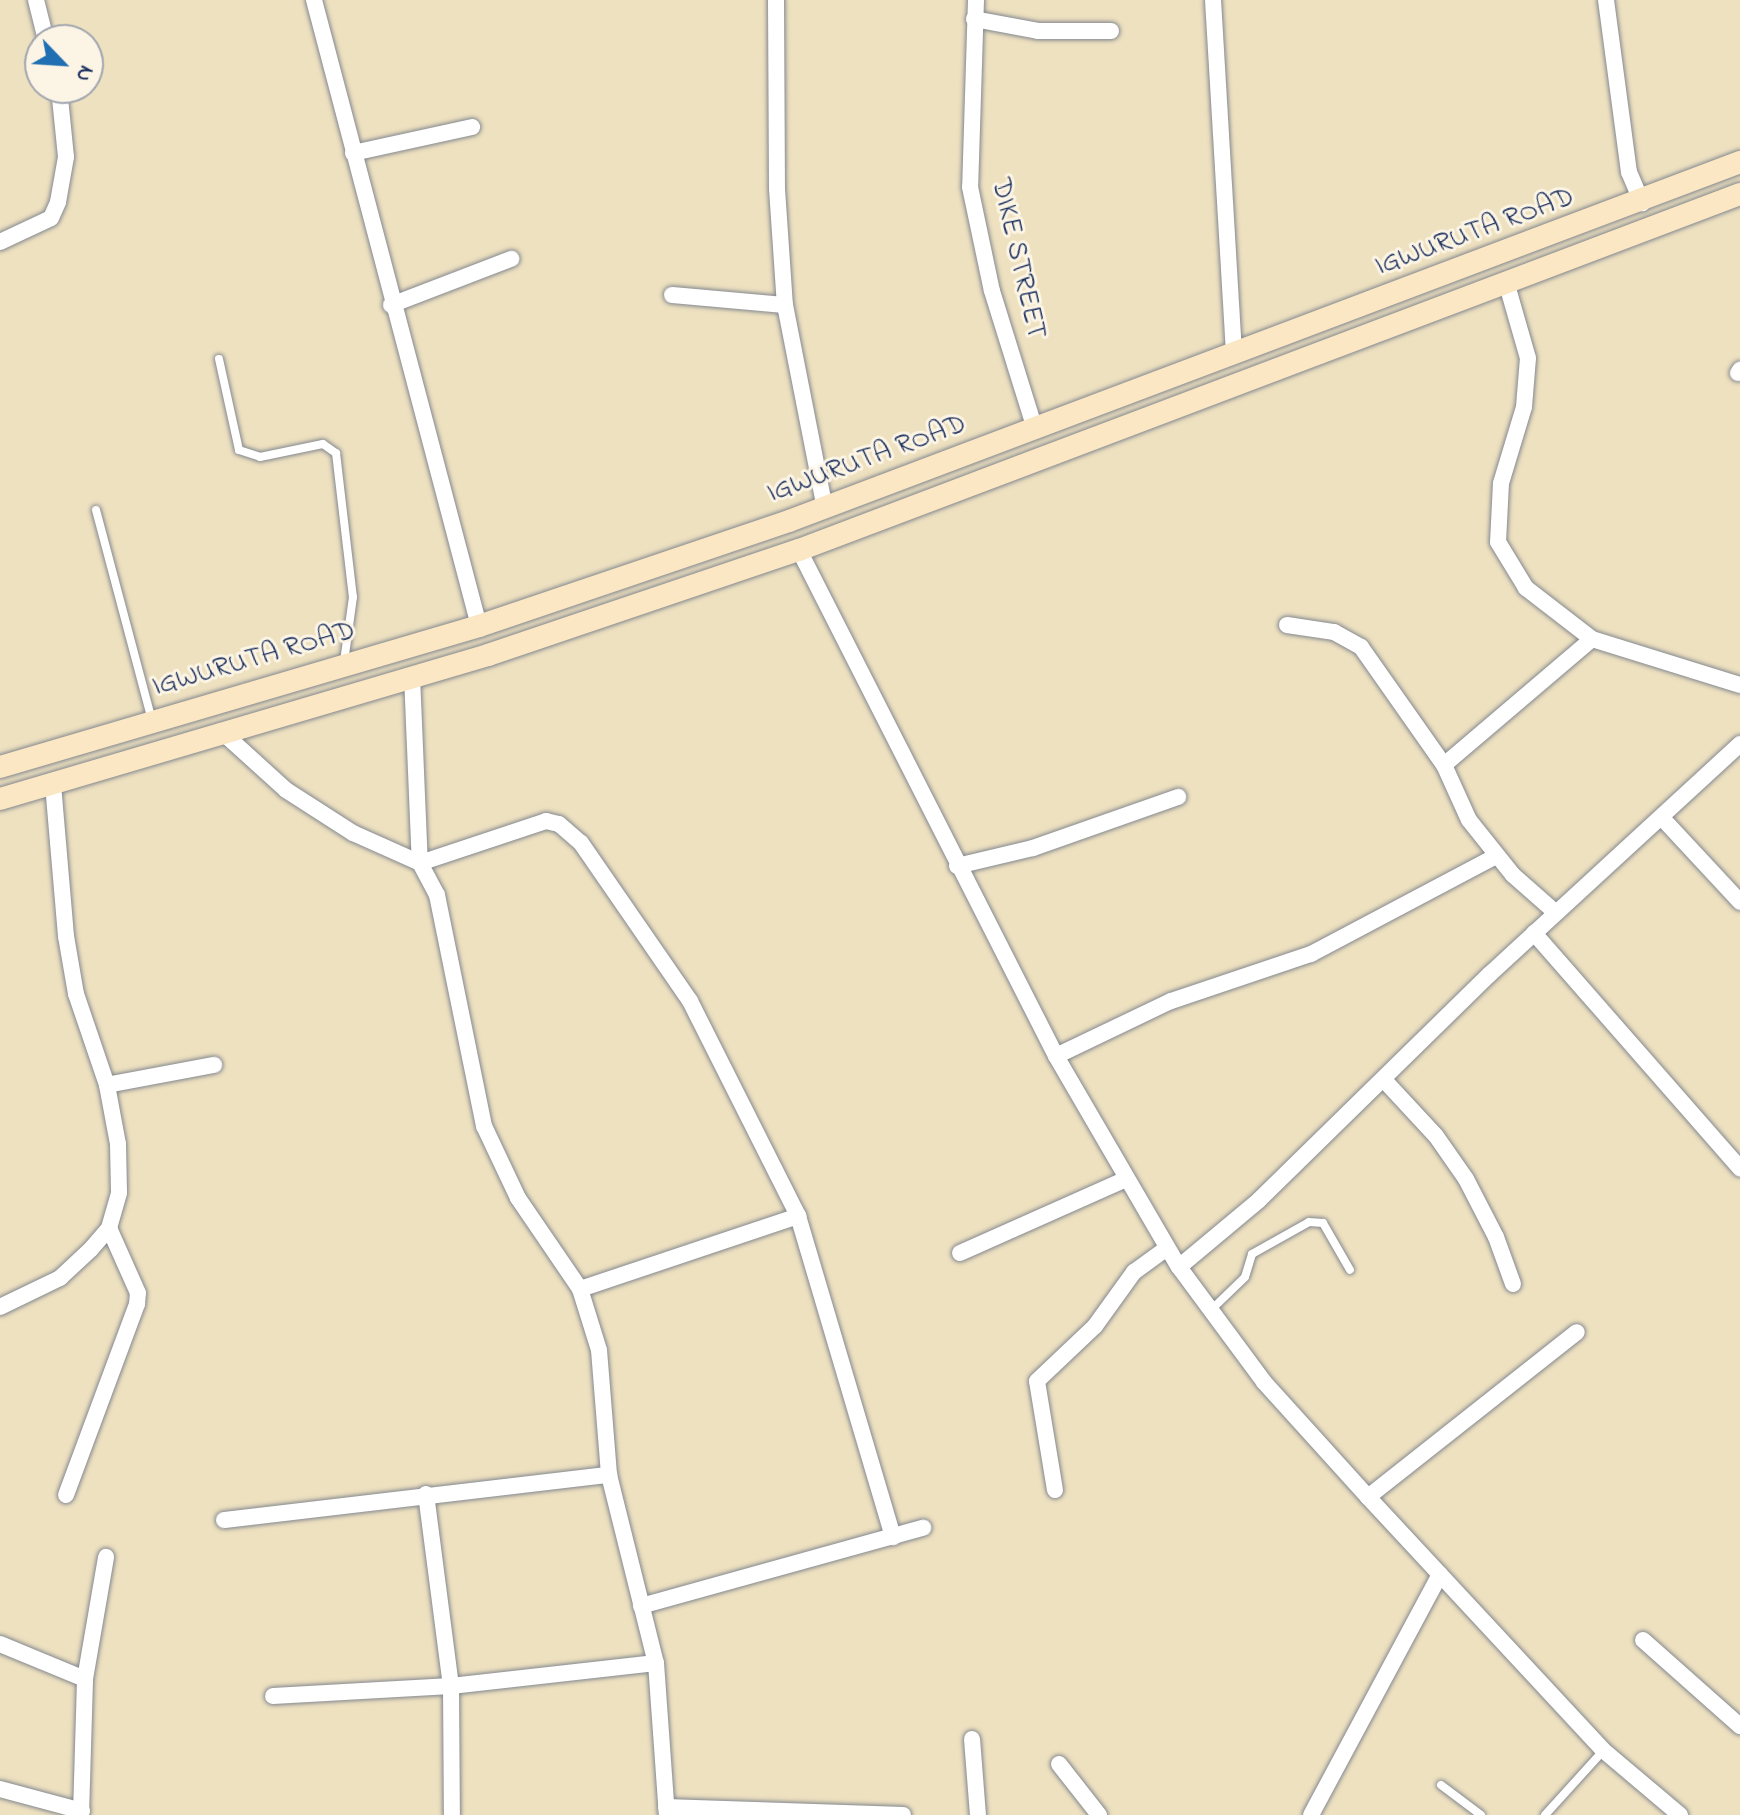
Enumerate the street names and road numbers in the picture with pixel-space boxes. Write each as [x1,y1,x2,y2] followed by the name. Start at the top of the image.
[982,175,1052,343] street label: DIKE STREET
[1371,181,1579,285] street label: IGWURUTA ROAD
[763,408,971,512] street label: IGWURUTA ROAD
[149,615,359,705] street label: IGWURUTA ROAD

